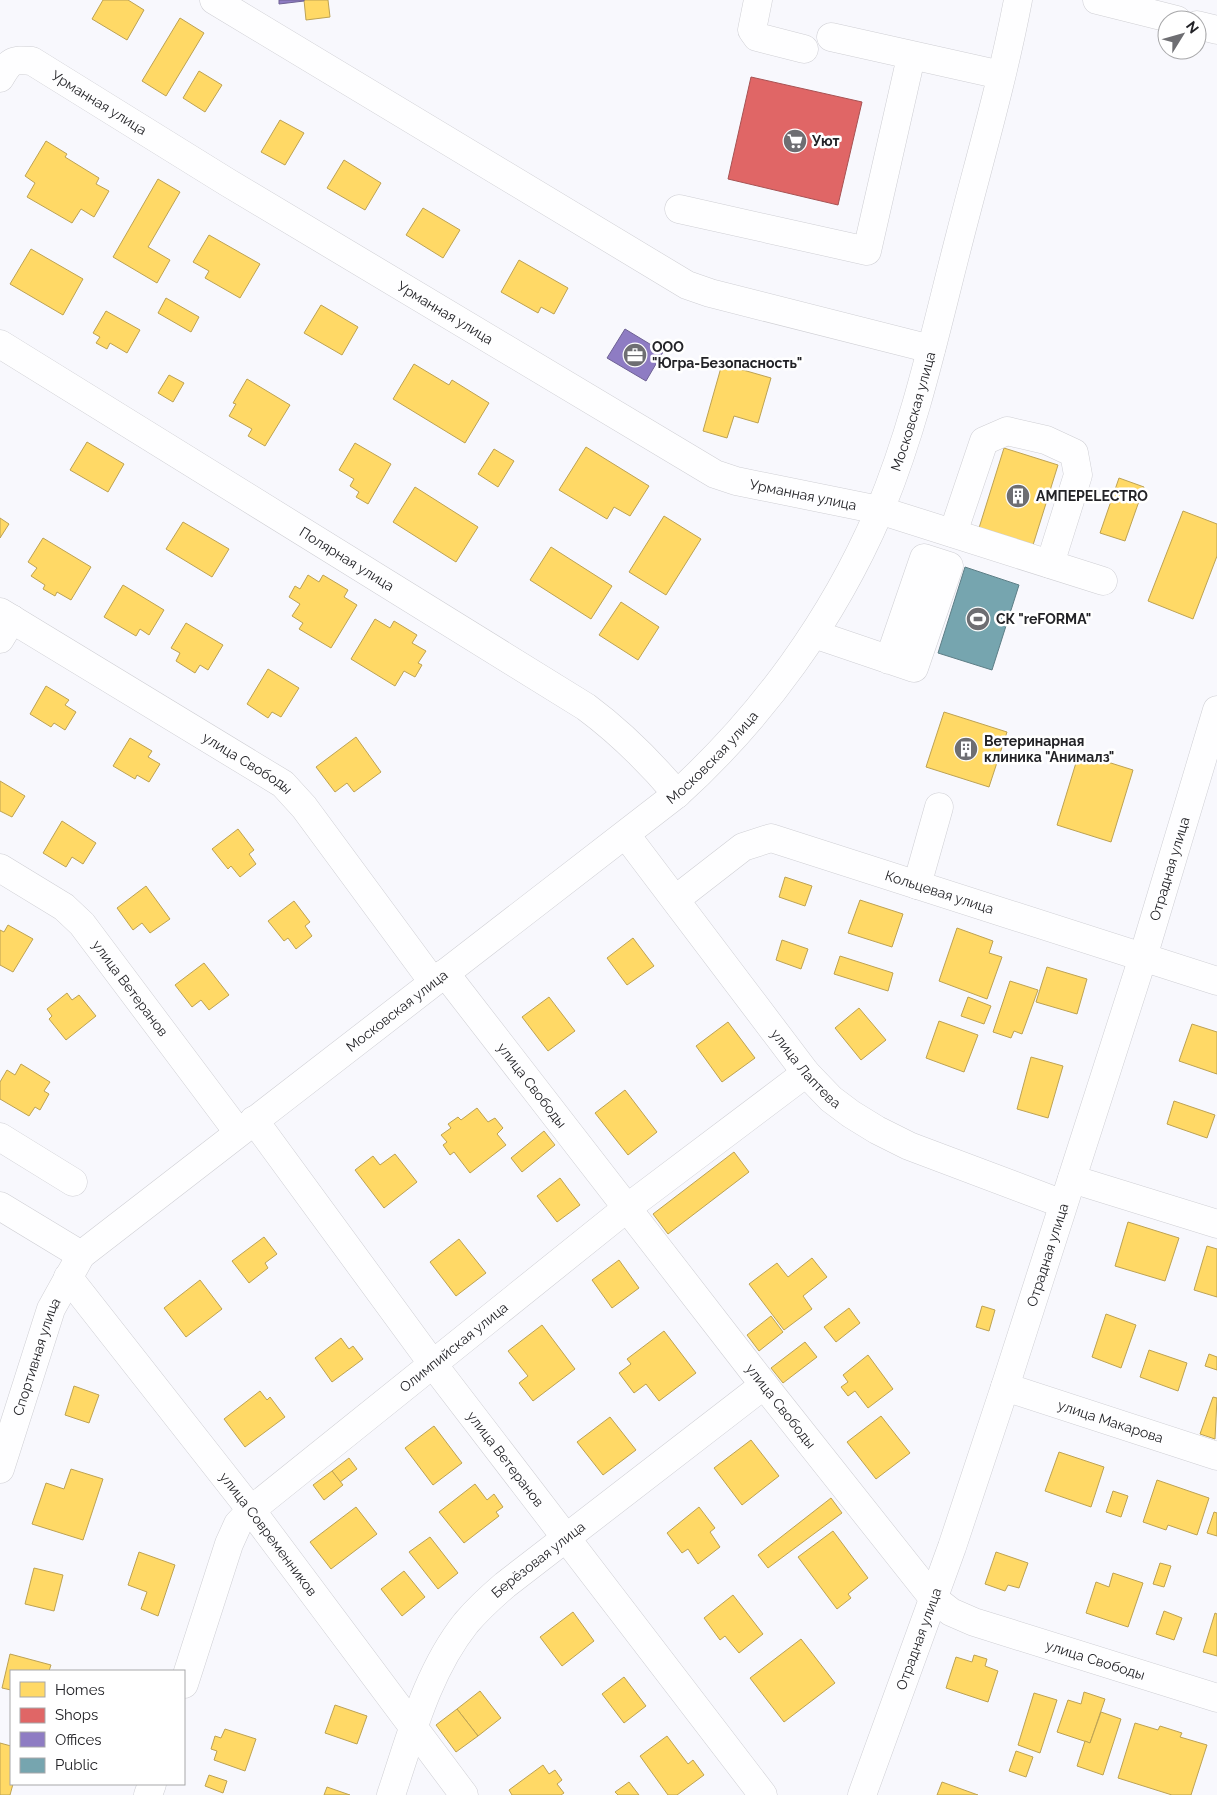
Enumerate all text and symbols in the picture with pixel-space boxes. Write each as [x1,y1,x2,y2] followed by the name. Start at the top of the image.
[1157,10,1207,60] north arrow
[1183,18,1202,36] text: N
[49,67,149,138] street label: Урманная улица
[782,128,808,154] supermarket icon: Уют
[811,133,840,149] place label: Уют
[394,278,496,347] street label: Урманная улица
[652,339,802,371] place label: ООО "Югра-Безопасность"
[622,342,648,368] office icon: ООО "Югра-Безопасность"
[888,350,938,473] street label: Московская улица
[748,476,858,513] street label: Урманная улица
[1005,483,1031,509] building icon: АМПЕРELECTRO
[1036,488,1148,504] place label: АМПЕРELECTRO
[297,524,397,594] street label: Полярная улица
[965,606,991,632] sports icon: СК "reFORMA"
[996,611,1091,627] place label: СК "reFORMA"
[663,708,761,807] street label: Московская улица
[200,729,296,797] street label: улица Свободы
[984,733,1114,765] place label: Ветеринарная клиника "Анималз"
[953,736,979,762] building icon: Ветеринарная клиника "Анималз"
[1146,815,1193,923] street label: Отрадная улица
[883,867,996,917] street label: Кольцевая улица
[89,937,171,1039] street label: улица Ветеранов
[343,967,451,1055] street label: Московская улица
[768,1026,844,1111] street label: улица Лаптева
[494,1040,570,1131] street label: улица Свободы
[1023,1201,1071,1309] street label: Отрадная улица
[10,1295,64,1418] street label: Спортивная улица
[396,1299,511,1395] street label: Олимпийская улица
[743,1361,819,1451] street label: улица Свободы
[1056,1397,1165,1446] street label: улица Макарова
[464,1408,547,1510] street label: улица Ветеранов
[216,1469,320,1599] street label: улица Современников
[488,1518,588,1601] street label: Берёзовая улица
[893,1586,944,1692] street label: Отрадная улица
[1044,1637,1147,1683] street label: улица Свободы
[10,1670,185,1785] legend
[55,1681,105,1699] text: Homes
[55,1706,98,1724] text: Shops
[55,1731,102,1749] text: Offices
[55,1756,98,1774] text: Public

